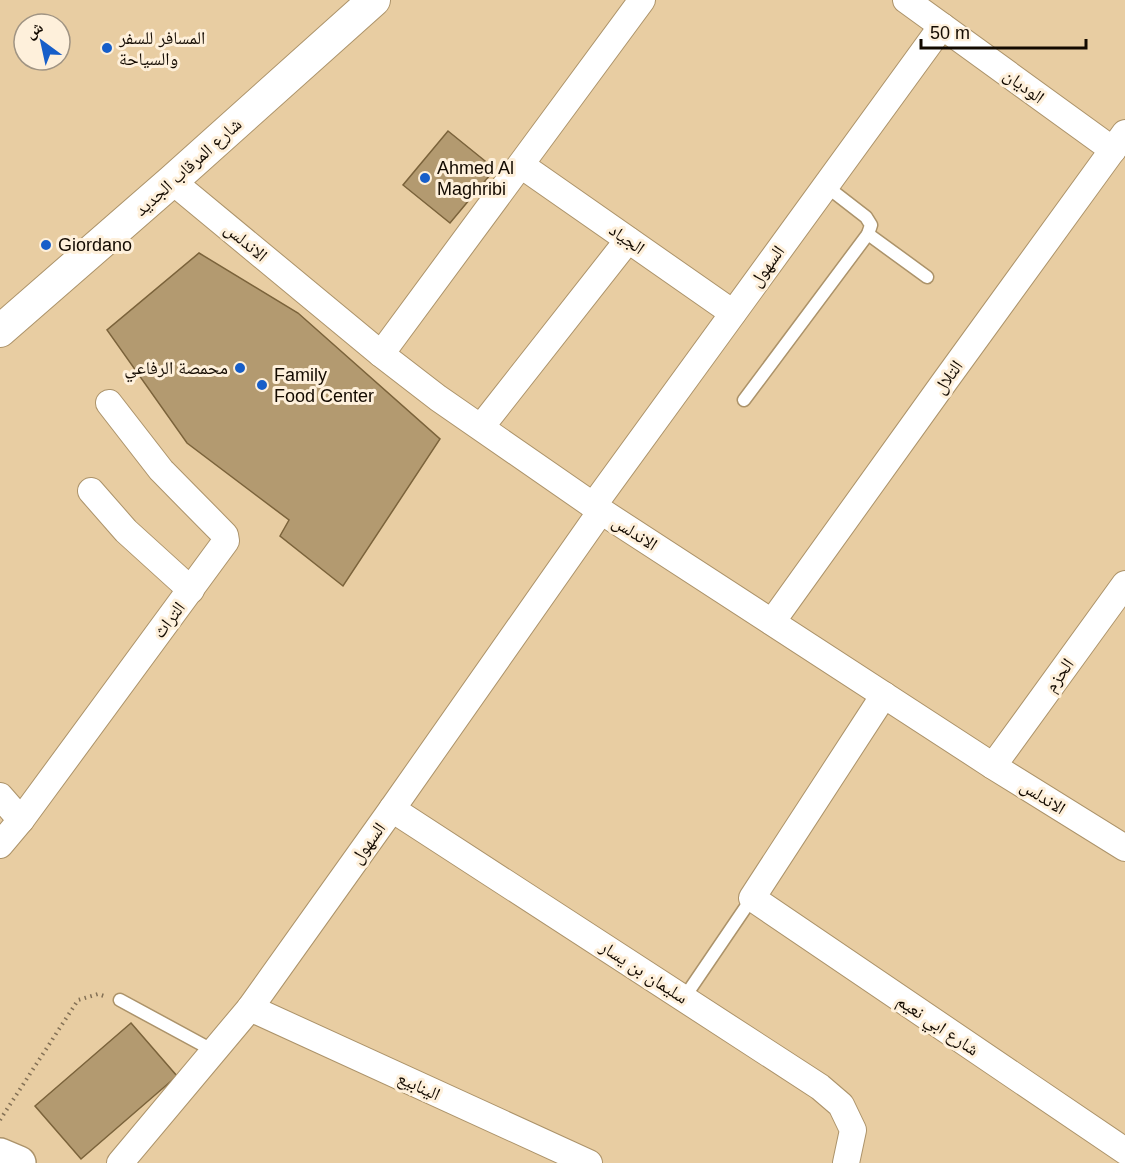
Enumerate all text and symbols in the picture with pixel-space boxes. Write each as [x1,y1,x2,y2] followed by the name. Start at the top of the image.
[12,12,72,72] north arrow
[921,12,1086,50] scale bar
[22,18,46,42] text: ش
[930,23,970,43] text: 50 m
[118,28,205,69] place label: المسافر للسفر والسياحة
[100,41,114,55] marker: المسافر للسفر والسياحة
[999,65,1048,108] street label: الوديان
[131,114,246,221] street label: شارع المرقاب الجديد
[437,158,514,199] place label: Ahmed Al Maghribi
[418,171,432,185] marker: Ahmed Al Maghribi
[220,219,271,266] street label: الاندلس
[605,220,649,259] street label: الجياد
[58,235,132,255] place label: Giordano
[39,238,53,252] marker: Giordano
[745,242,789,291] street label: السهول
[929,356,968,398] street label: التلال
[124,358,228,383] place label: محمصة الرفاعي
[233,361,247,375] marker: محمصة الرفاعي
[274,365,374,406] place label: Family Food Center
[255,378,269,392] marker: Family Food Center
[608,511,661,556] street label: الاندلس
[149,598,189,642] street label: التراث
[1040,654,1079,697] street label: الحزم
[1016,775,1069,819] street label: الاندلس
[346,819,390,868] street label: السهول
[595,936,692,1009] street label: سليمان بن يسار
[891,990,983,1063] street label: شارع ابي نعيم
[394,1068,443,1106] street label: الينابيع

